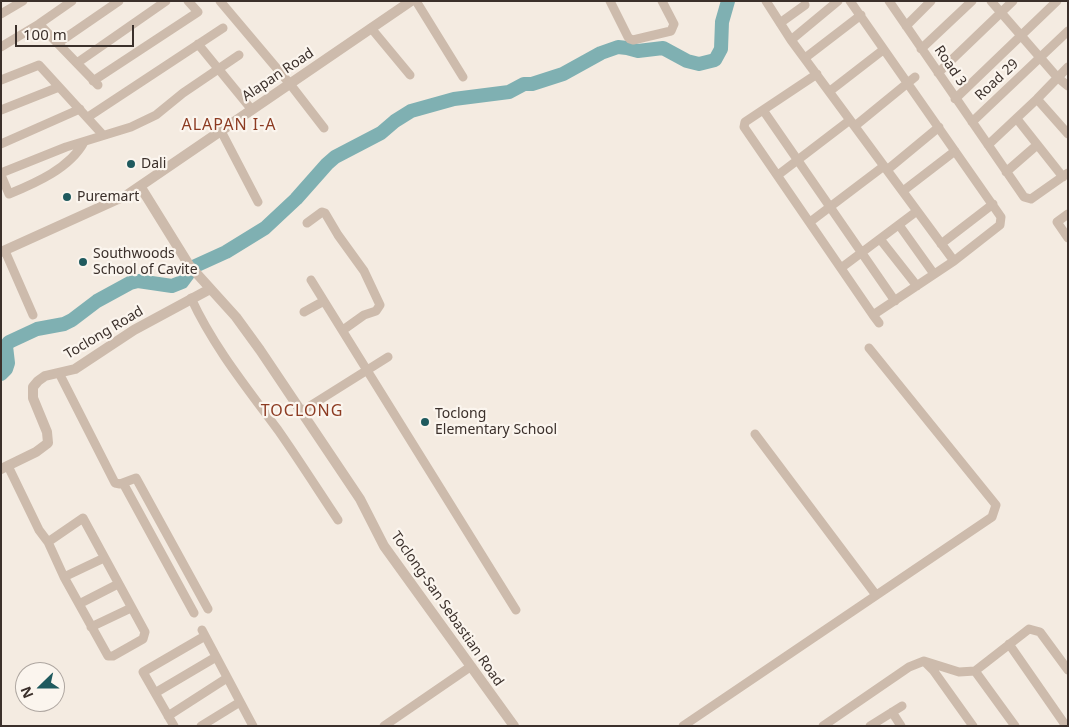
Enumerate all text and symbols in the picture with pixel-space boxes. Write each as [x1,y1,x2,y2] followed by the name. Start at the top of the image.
[18,15,136,47] scale bar
[23,24,67,44] text: 100 m
[930,43,970,89] street label: Road 3
[239,45,317,105] street label: Alapan Road
[972,56,1022,104] street label: Road 29
[180,115,278,135] district label: ALAPAN I-A
[141,156,166,172] place label: Dali
[125,158,137,170] marker: Dali
[77,189,139,205] place label: Puremart
[61,191,73,203] marker: Puremart
[93,246,198,278] place label: Southwoods School of Cavite
[77,256,89,268] marker: Southwoods School of Cavite
[62,303,146,363] street label: Toclong Road
[260,401,344,421] district label: TOCLONG
[435,406,557,438] place label: Toclong Elementary School
[419,416,431,428] marker: Toclong Elementary School
[387,528,507,690] street label: Toclong-San Sebastian Road
[15,662,65,712] north arrow
[16,684,38,701] text: N

